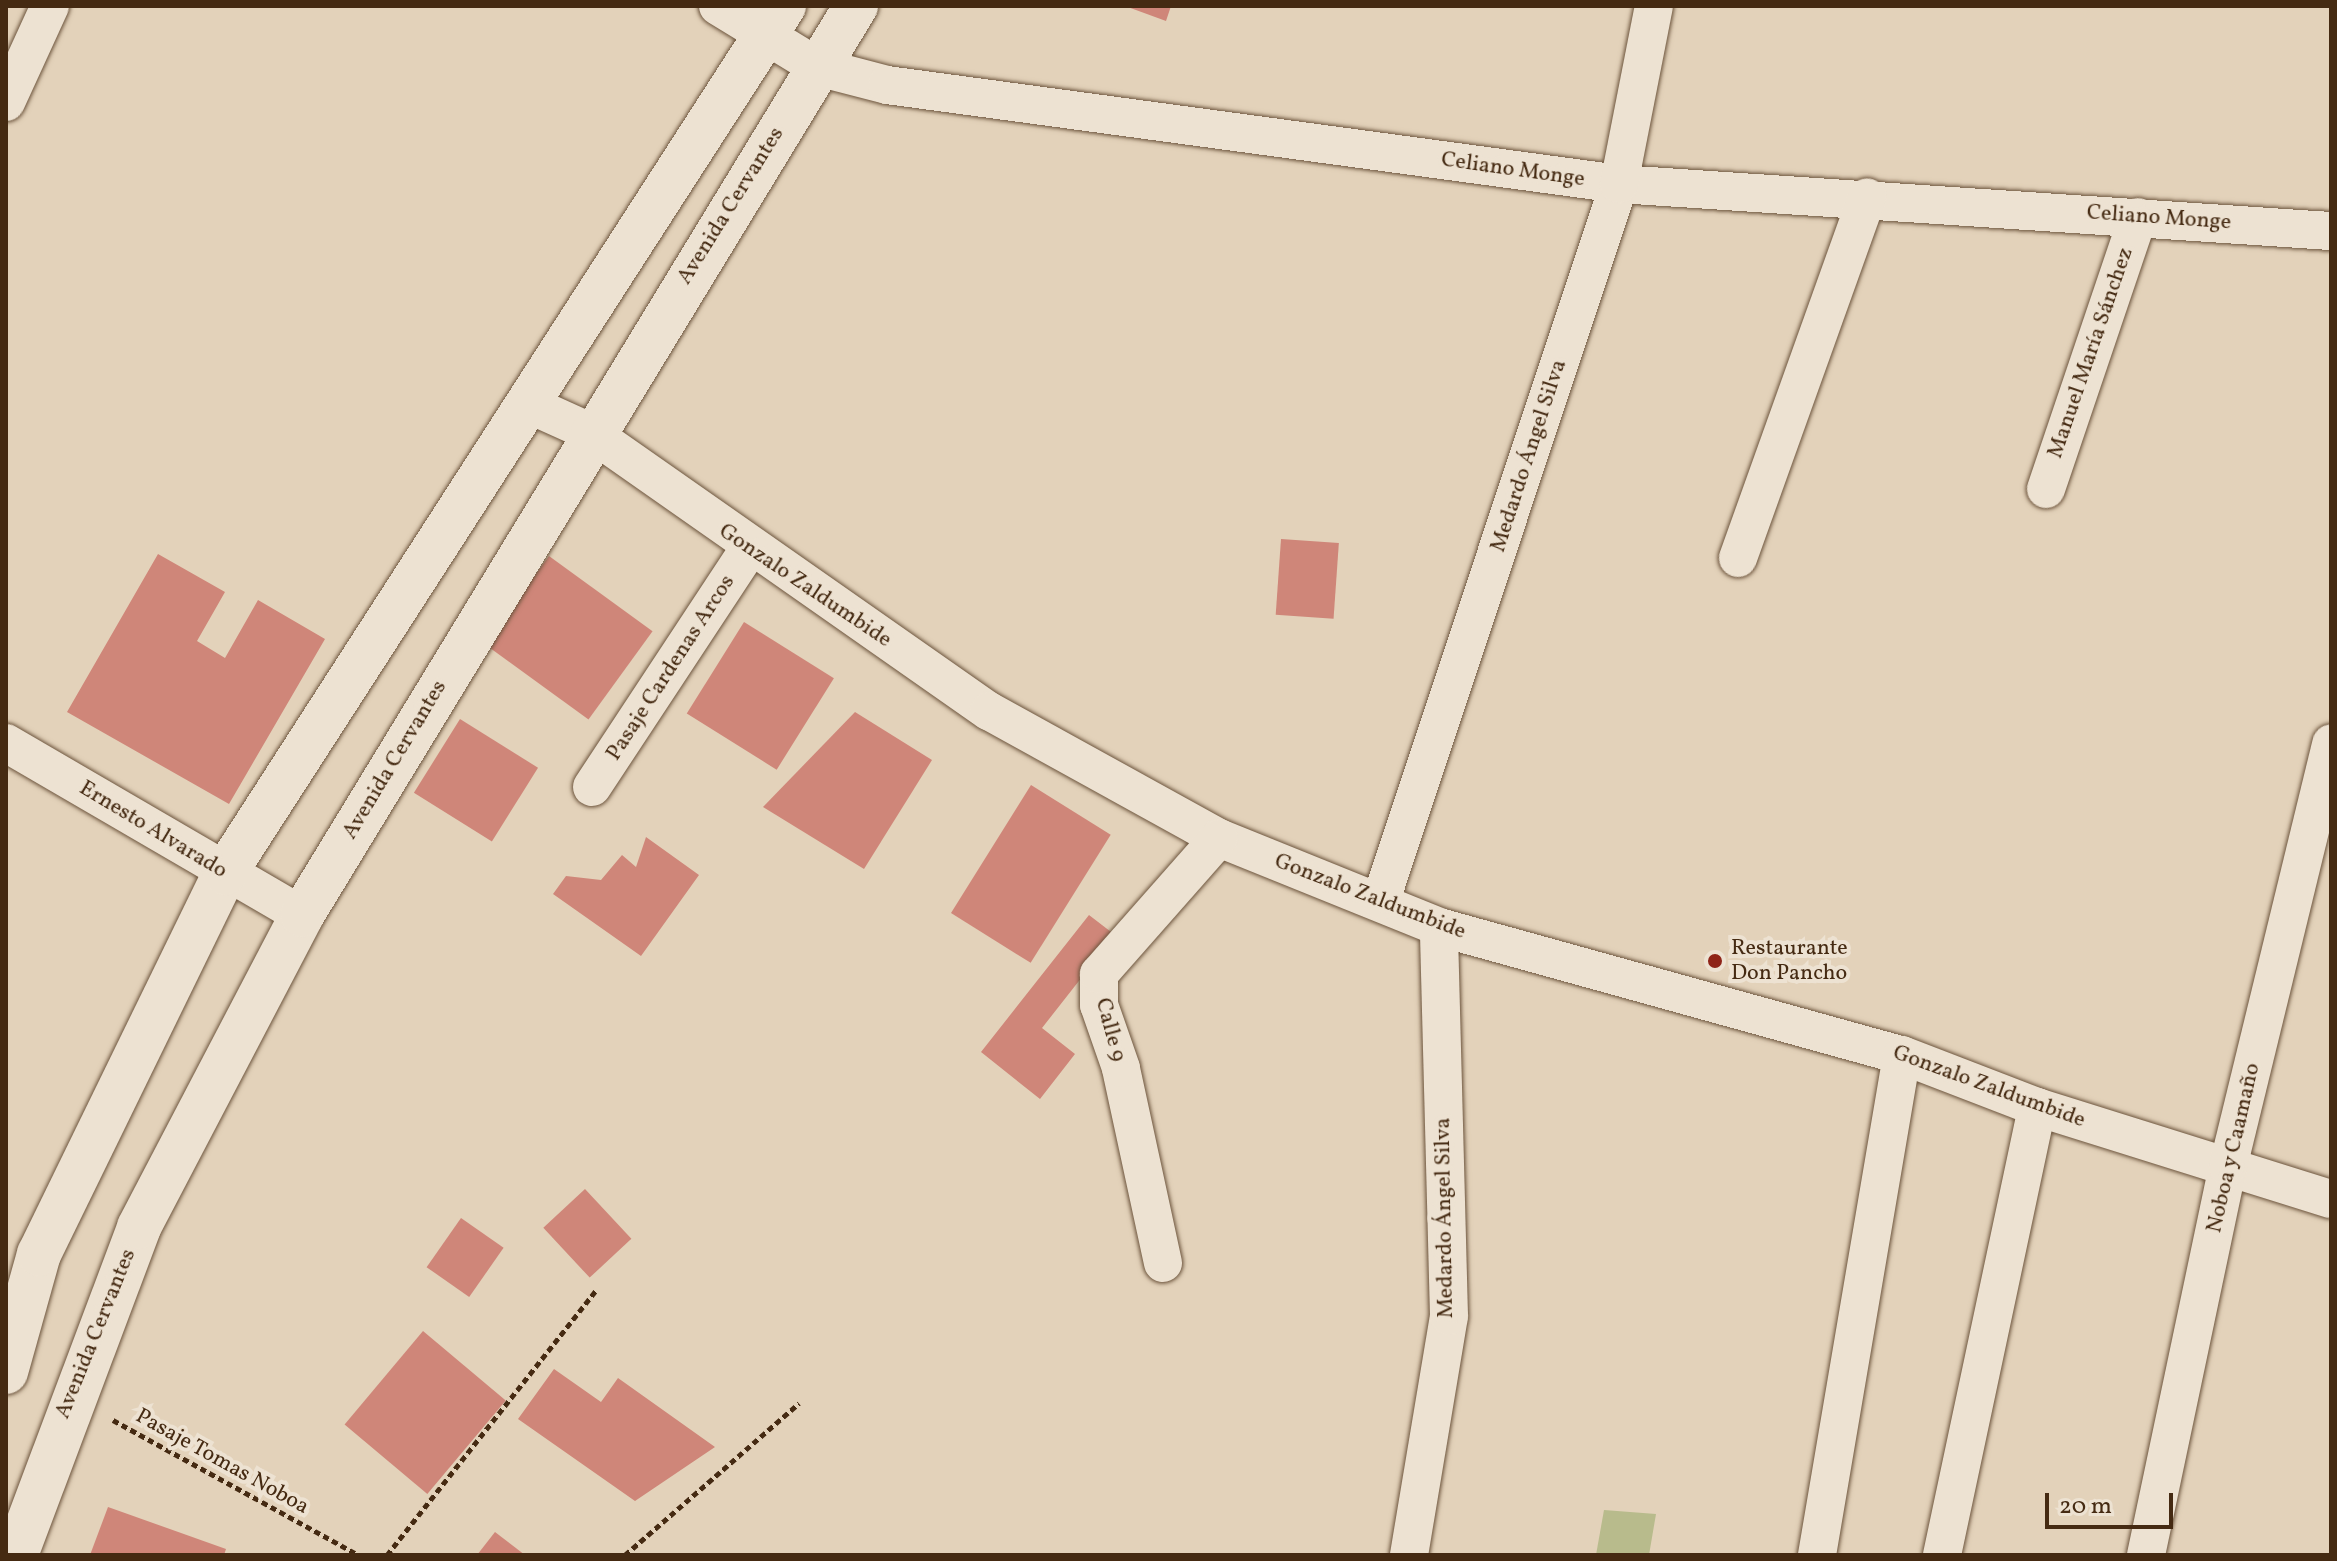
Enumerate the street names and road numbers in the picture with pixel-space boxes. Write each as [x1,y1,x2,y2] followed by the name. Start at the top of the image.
[672,122,790,290] street label: Avenida Cervantes
[1439,147,1587,193] street label: Celiano Monge
[2086,200,2232,236] street label: Celiano Monge
[2043,244,2139,462] street label: Manuel María Sánchez
[1485,356,1573,556] street label: Medardo Ángel Silva
[714,518,896,654] street label: Gonzalo Zaldumbide
[601,570,741,766] street label: Pasaje Cardenas Arcos
[337,676,453,844] street label: Avenida Cervantes
[74,775,232,885] street label: Ernesto Alvarado
[1271,848,1469,946] street label: Gonzalo Zaldumbide
[1089,995,1131,1065] street label: Calle 9
[1889,1040,2089,1134] street label: Gonzalo Zaldumbide
[2201,1060,2267,1236] street label: Noboa y Caamaño
[1430,1117,1460,1319] street label: Medardo Ángel Silva
[50,1245,142,1423] street label: Avenida Cervantes
[130,1403,314,1521] street label: Pasaje Tomas Noboa

